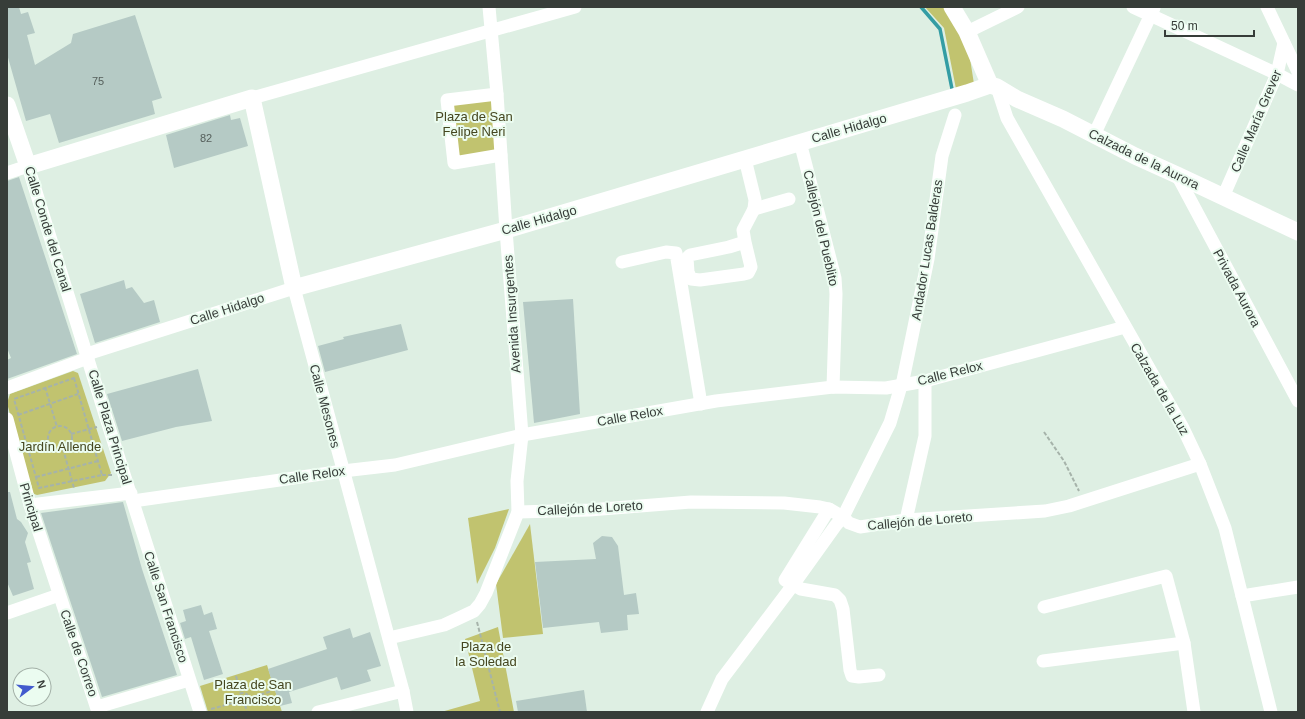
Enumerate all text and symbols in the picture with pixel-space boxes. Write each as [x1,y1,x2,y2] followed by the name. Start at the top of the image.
[1165,12,1254,38] scale bar
[1171,19,1198,33] text: 50 m
[1228,67,1285,174] street label: Calle María Grever
[92,75,104,87] house number: 75
[435,109,513,139] park label: Plaza de San Felipe Neri
[810,110,888,146] street label: Calle Hidalgo
[1086,126,1203,193] street label: Calzada de la Aurora
[200,132,212,144] house number: 82
[22,165,74,293] street label: Calle Conde del Canal
[800,169,842,287] street label: Callejón del Pueblito
[908,178,946,321] street label: Andador Lucas Balderas
[500,202,578,238] street label: Calle Hidalgo
[1210,247,1264,330] street label: Privada Aurora
[500,254,524,374] street label: Avenida Insurgentes
[188,290,266,328] street label: Calle Hidalgo
[1127,340,1193,438] street label: Calzada de la Luz
[916,358,985,388] street label: Calle Relox
[307,363,343,450] street label: Calle Mesones
[85,368,135,486] street label: Calle Plaza Principal
[596,403,665,429] street label: Calle Relox
[19,439,101,454] park label: Jardín Allende
[278,463,346,487] street label: Calle Relox
[17,481,45,533] street label: Principal
[537,498,643,518] street label: Callejón de Loreto
[867,509,973,533] street label: Callejón de Loreto
[141,549,191,665] street label: Calle San Francisco
[57,608,101,698] street label: Calle de Correo
[455,639,517,669] park label: Plaza de la Soledad
[12,667,52,707] north arrow
[214,677,292,707] park label: Plaza de San Francisco
[35,679,48,690] text: N

